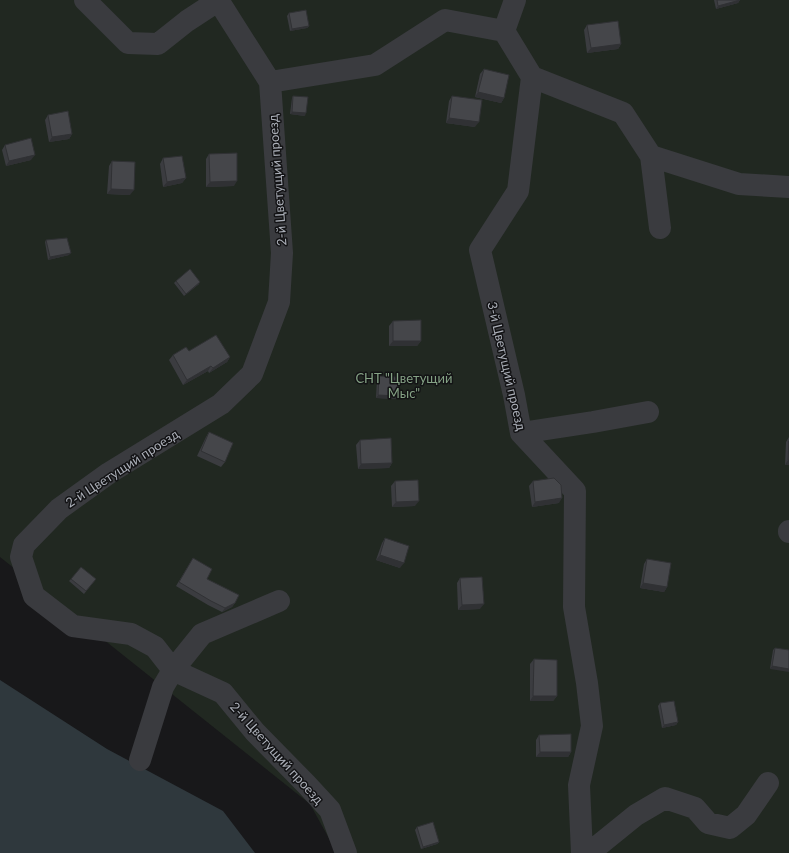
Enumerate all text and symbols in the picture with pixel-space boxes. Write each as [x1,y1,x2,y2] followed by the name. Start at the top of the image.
[264,114,290,246] street label: 2-й Цветущий проезд
[484,300,530,432] street label: 3-й Цветущий проезд
[355,370,453,401] park label: СНТ "Цветущий Мыс"
[62,425,182,511] street label: 2-й Цветущий проезд
[227,699,327,807] street label: 2-й Цветущий проезд

